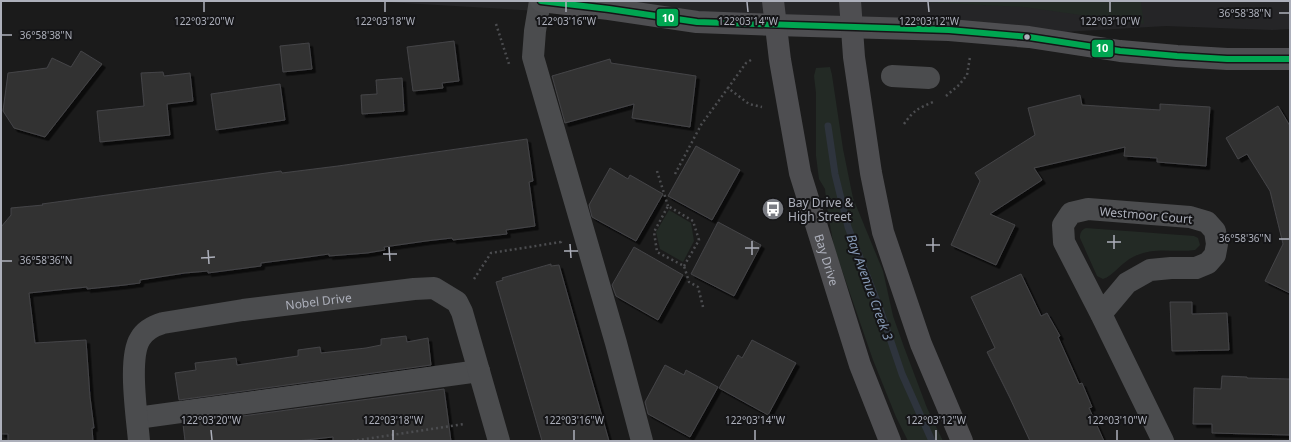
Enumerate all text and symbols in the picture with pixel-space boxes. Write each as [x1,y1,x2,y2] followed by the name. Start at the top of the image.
[1219,6,1271,20] text: 36°58'38"N
[656,8,679,27] line badge: 10
[662,10,674,25] text: 10
[174,14,235,28] text: 122°03'20"W
[355,14,416,28] text: 122°03'18"W
[536,14,597,28] text: 122°03'16"W
[718,14,779,28] text: 122°03'14"W
[899,14,960,28] text: 122°03'12"W
[1080,14,1141,28] text: 122°03'10"W
[20,28,72,42] text: 36°58'38"N
[1022,32,1032,42] unlabelled marker
[1091,39,1114,58] line badge: 10
[1096,40,1108,55] text: 10
[788,194,854,225] place label: Bay Drive & High Street
[760,196,786,222] bus stop icon: Bay Drive & High Street
[1099,202,1194,228] street label: Westmoor Court
[842,231,898,343] water label: Bay Avenue Creek 3
[1219,231,1271,245] text: 36°58'36"N
[811,232,843,288] street label: Bay Drive
[20,253,72,267] text: 36°58'36"N
[284,288,353,313] street label: Nobel Drive
[181,413,242,427] text: 122°03'20"W
[363,413,424,427] text: 122°03'18"W
[544,413,605,427] text: 122°03'16"W
[725,413,786,427] text: 122°03'14"W
[906,413,967,427] text: 122°03'12"W
[1087,413,1148,427] text: 122°03'10"W

